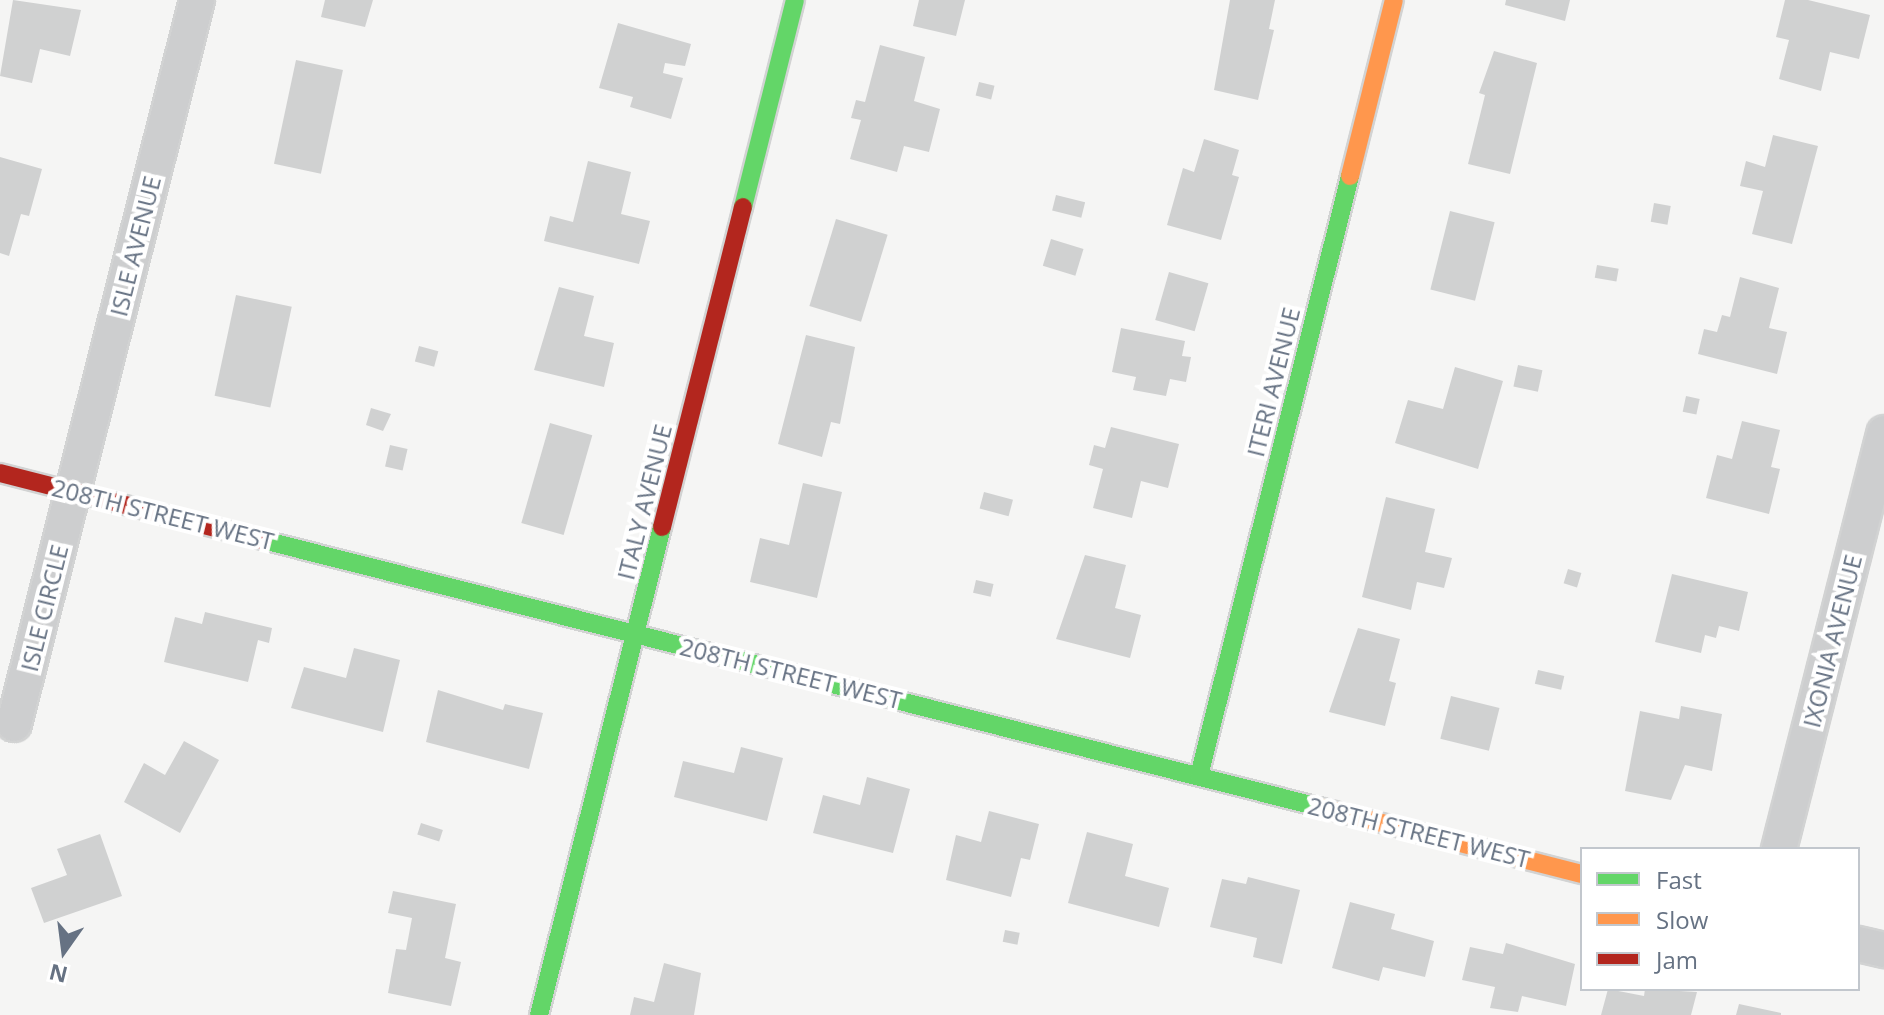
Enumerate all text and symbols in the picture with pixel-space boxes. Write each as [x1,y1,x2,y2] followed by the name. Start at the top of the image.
[104,173,166,319] street label: ISLE AVENUE
[1241,304,1305,460] street label: ITERI AVENUE
[611,421,677,583] street label: ITALY AVENUE
[49,473,277,555] street label: 208TH STREET WEST
[14,542,74,674] street label: ISLE CIRCLE
[1797,552,1867,730] street label: IXONIA AVENUE
[677,632,905,714] street label: 208TH STREET WEST
[1305,791,1533,873] street label: 208TH STREET WEST
[1580,847,1860,991] legend
[1656,863,1702,896] text: Fast
[1656,903,1708,936] text: Slow
[24,911,104,991] north arrow
[1656,943,1698,976] text: Jam
[46,958,71,991] text: N

